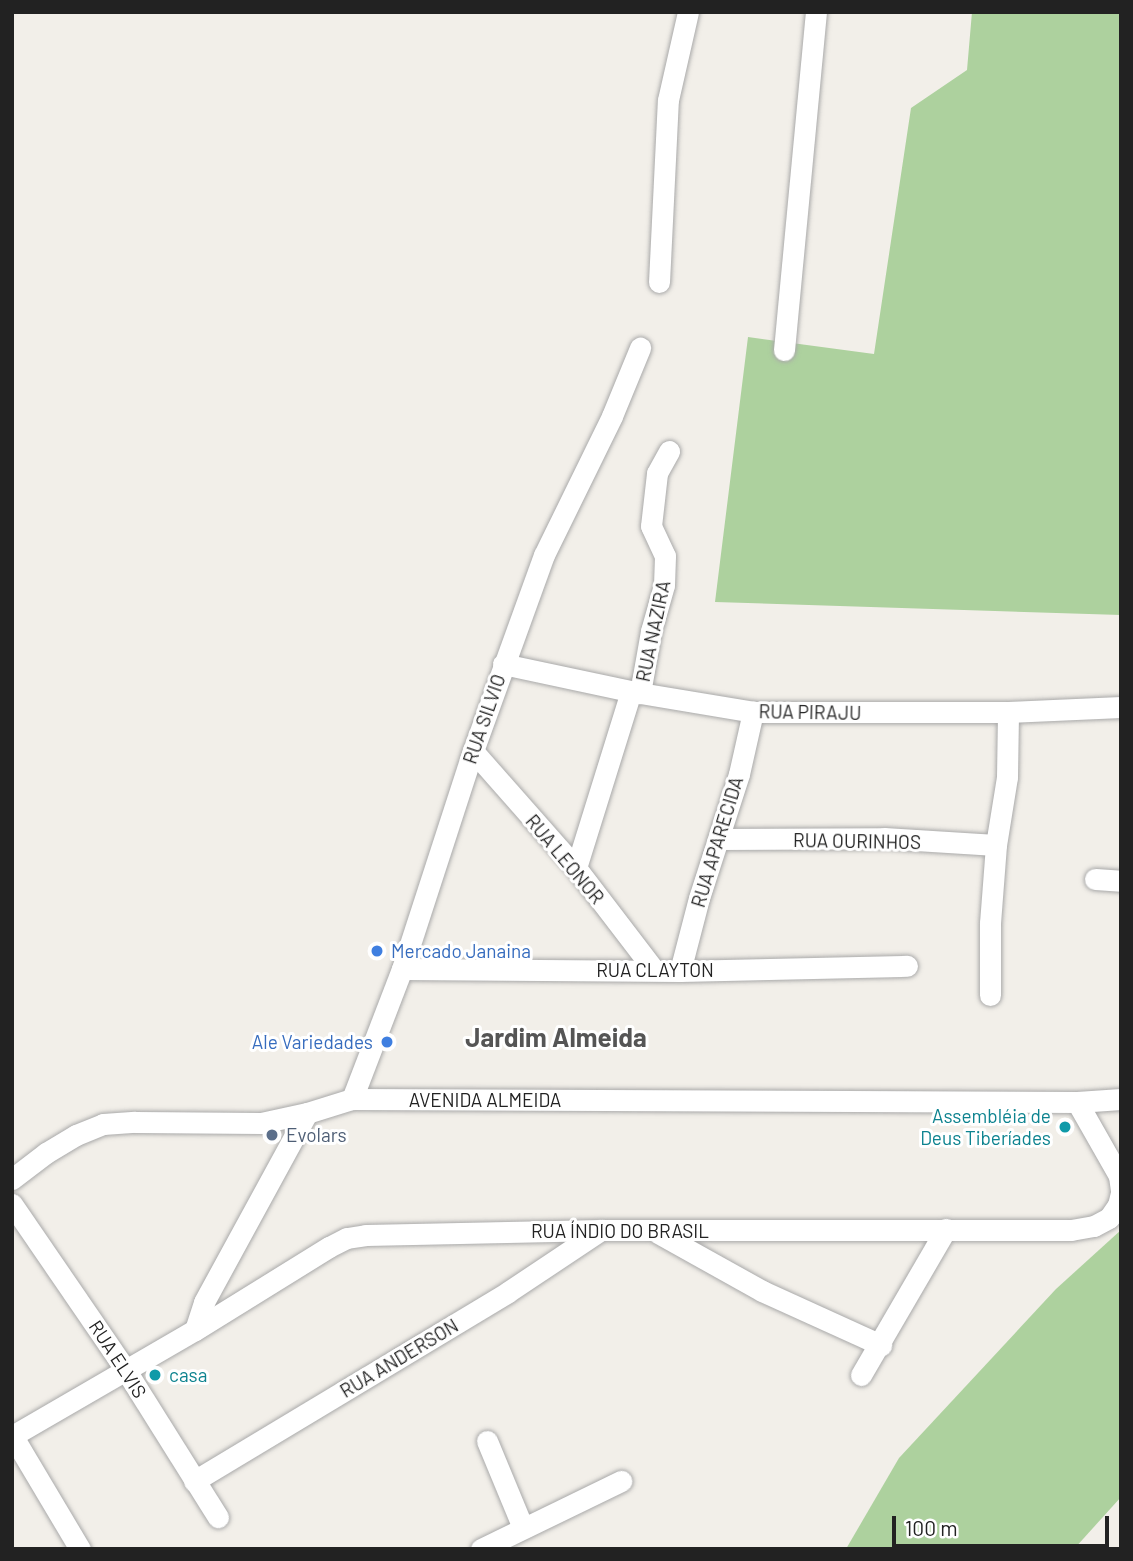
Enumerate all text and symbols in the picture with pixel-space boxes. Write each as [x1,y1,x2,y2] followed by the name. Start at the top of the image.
[631,578,675,684] street label: RUA NAZIRA
[458,671,510,767] street label: RUA SILVIO
[758,700,862,724] street label: RUA PIRAJU
[686,774,748,910] street label: RUA APARECIDA
[521,810,609,908] street label: RUA LEONOR
[793,828,921,854] street label: RUA OURINHOS
[391,940,531,962] place label: Mercado Janaina
[369,943,385,959] marker: Mercado Janaina
[596,959,714,981] street label: RUA CLAYTON
[465,1021,647,1053] district label: Jardim Almeida
[252,1031,373,1053] place label: Ale Variedades
[379,1034,395,1050] marker: Ale Variedades
[409,1089,561,1111] street label: AVENIDA ALMEIDA
[920,1105,1051,1149] place label: Assembléia de Deus Tiberíades
[1057,1119,1073,1135] marker: Assembléia de Deus Tiberíades
[286,1124,347,1146] place label: Evolars
[264,1127,280,1143] marker: Evolars
[531,1220,709,1242] street label: RUA ÍNDIO DO BRASIL
[336,1314,462,1402] street label: RUA ANDERSON
[84,1316,152,1402] street label: RUA ELVIS
[169,1364,207,1386] place label: casa
[147,1367,163,1383] marker: casa
[895,1502,1112,1546] scale bar
[905,1515,958,1540] text: 100 m

